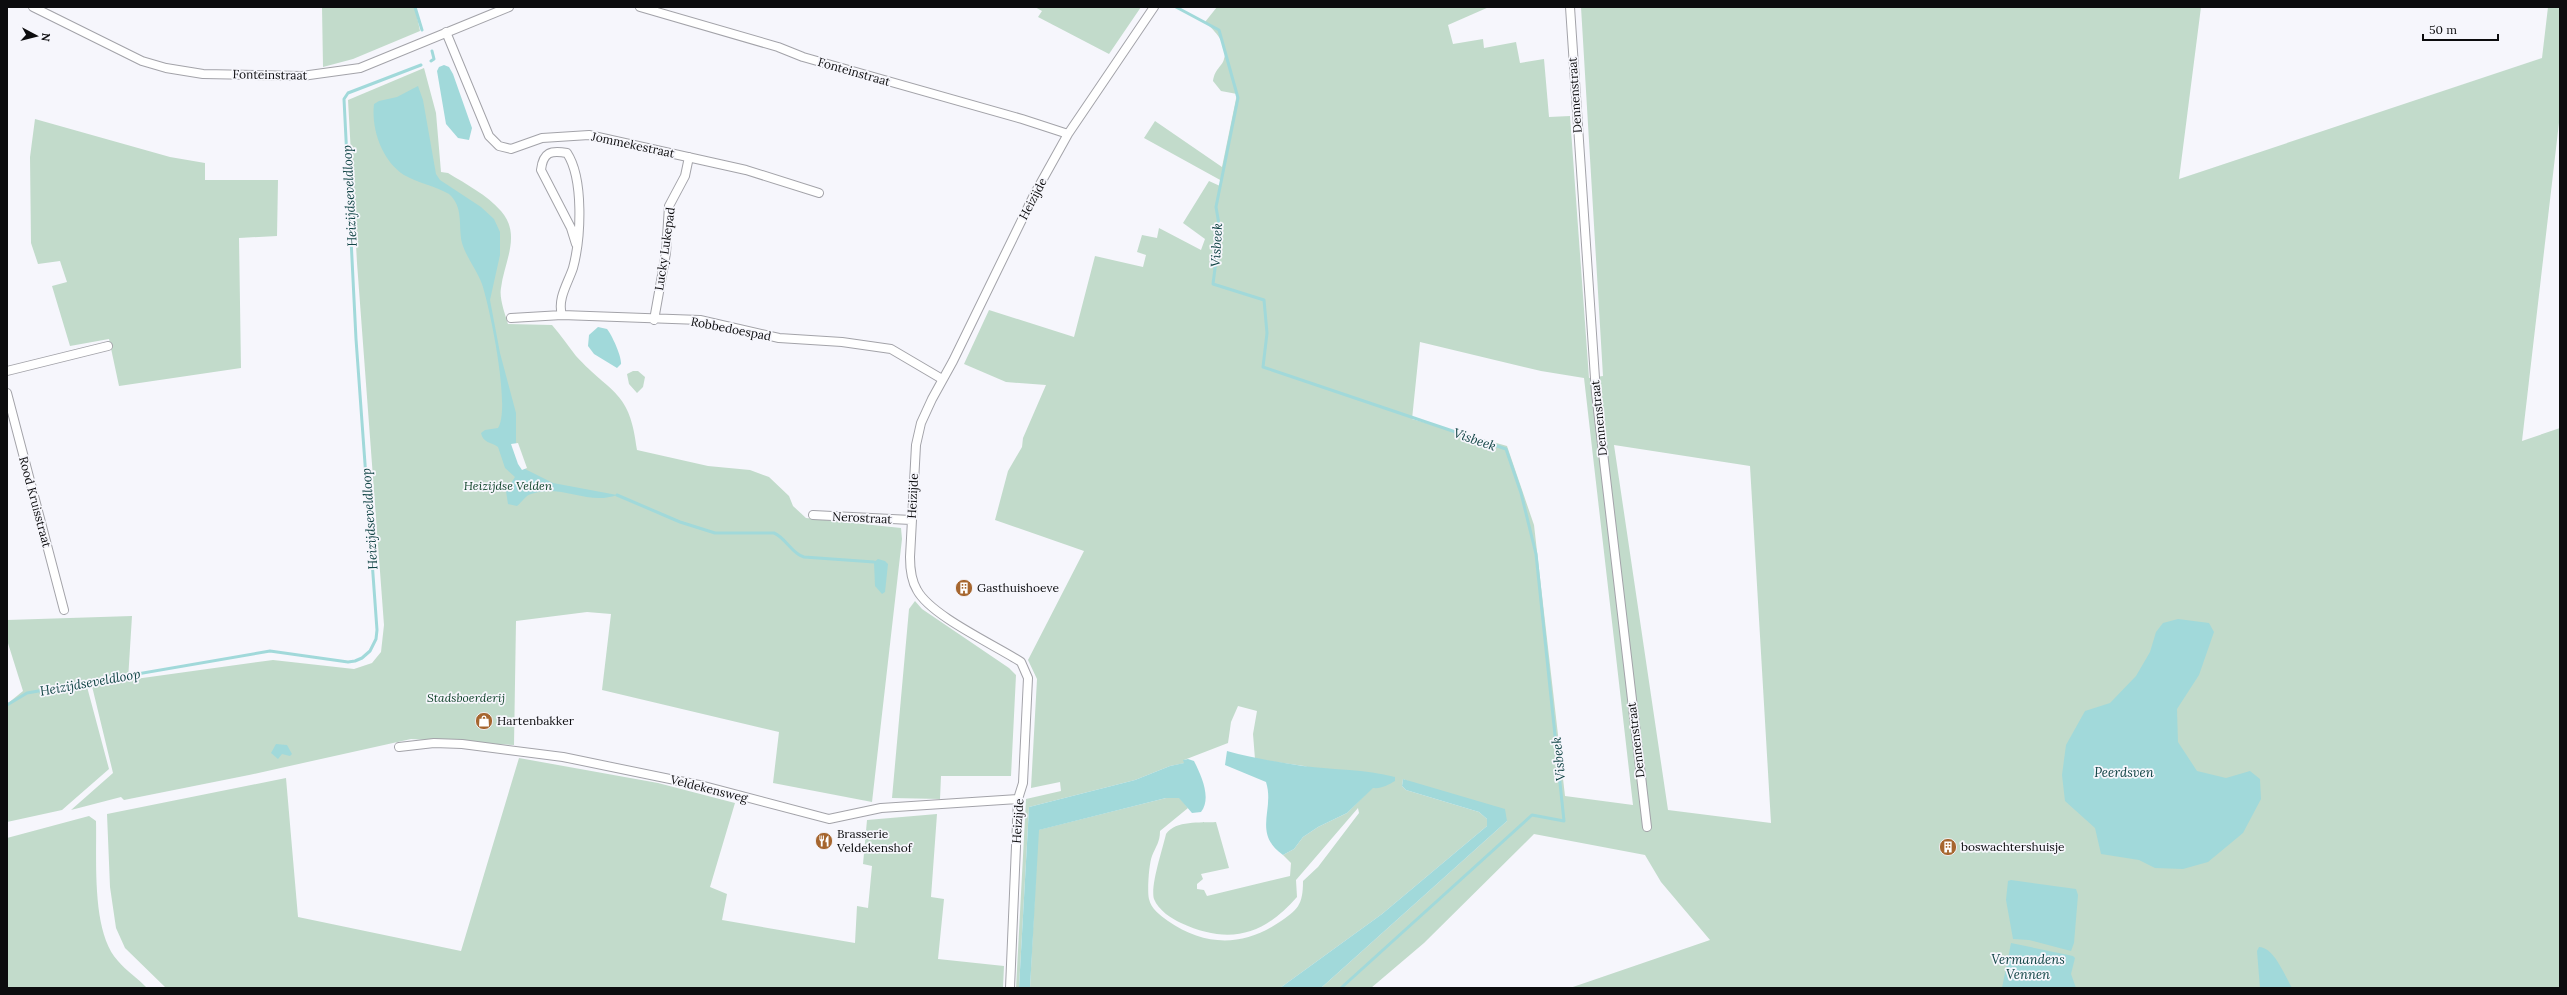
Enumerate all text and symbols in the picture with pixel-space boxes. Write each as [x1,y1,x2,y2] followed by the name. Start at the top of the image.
[16,16,56,56] north arrow
[2423,16,2498,42] scale bar
[2429,22,2457,37] text: 50 m
[38,32,53,43] text: N
[816,54,892,89] street label: Fonteinstraat
[1564,56,1585,133] street label: Dennenstraat
[233,66,308,83] street label: Fonteinstraat
[589,128,676,161] street label: Jommekestraat
[338,145,361,247] water label: Heizijdseveldloop
[1015,175,1050,222] street label: Heizijde
[651,206,678,292] street label: Lucky Lukepad
[1207,222,1226,267] water label: Visbeek
[690,313,773,344] street label: Robbedoespad
[1587,379,1610,457] street label: Dennenstraat
[1451,424,1499,455] water label: Visbeek
[16,455,55,549] street label: Rood Kruisstraat
[357,468,382,570] water label: Heizijdseveldloop
[904,472,921,519] street label: Heizijde
[464,478,553,493] park label: Heizijdse Velden
[832,508,893,527] street label: Nerostraat
[954,578,974,598] building icon: Gasthuishoeve
[977,580,1059,595] place label: Gasthuishoeve
[38,665,142,700] water label: Heizijdseveldloop
[427,690,505,705] park label: Stadsboerderij
[1623,701,1648,779] street label: Dennenstraat
[474,711,494,731] shop icon: Hartenbakker
[497,713,575,728] place label: Hartenbakker
[1548,736,1569,782] water label: Visbeek
[2094,764,2154,781] water label: Peerdsven
[668,771,750,805] street label: Veldekensweg
[1008,797,1027,844] street label: Heizijde
[836,826,913,855] place label: Brasserie Veldekenshof
[814,831,834,851] restaurant icon: Brasserie Veldekenshof
[1938,837,1958,857] building icon: boswachtershuisje
[1961,839,2065,854] place label: boswachtershuisje
[1991,951,2065,983] water label: Vermandens Vennen

